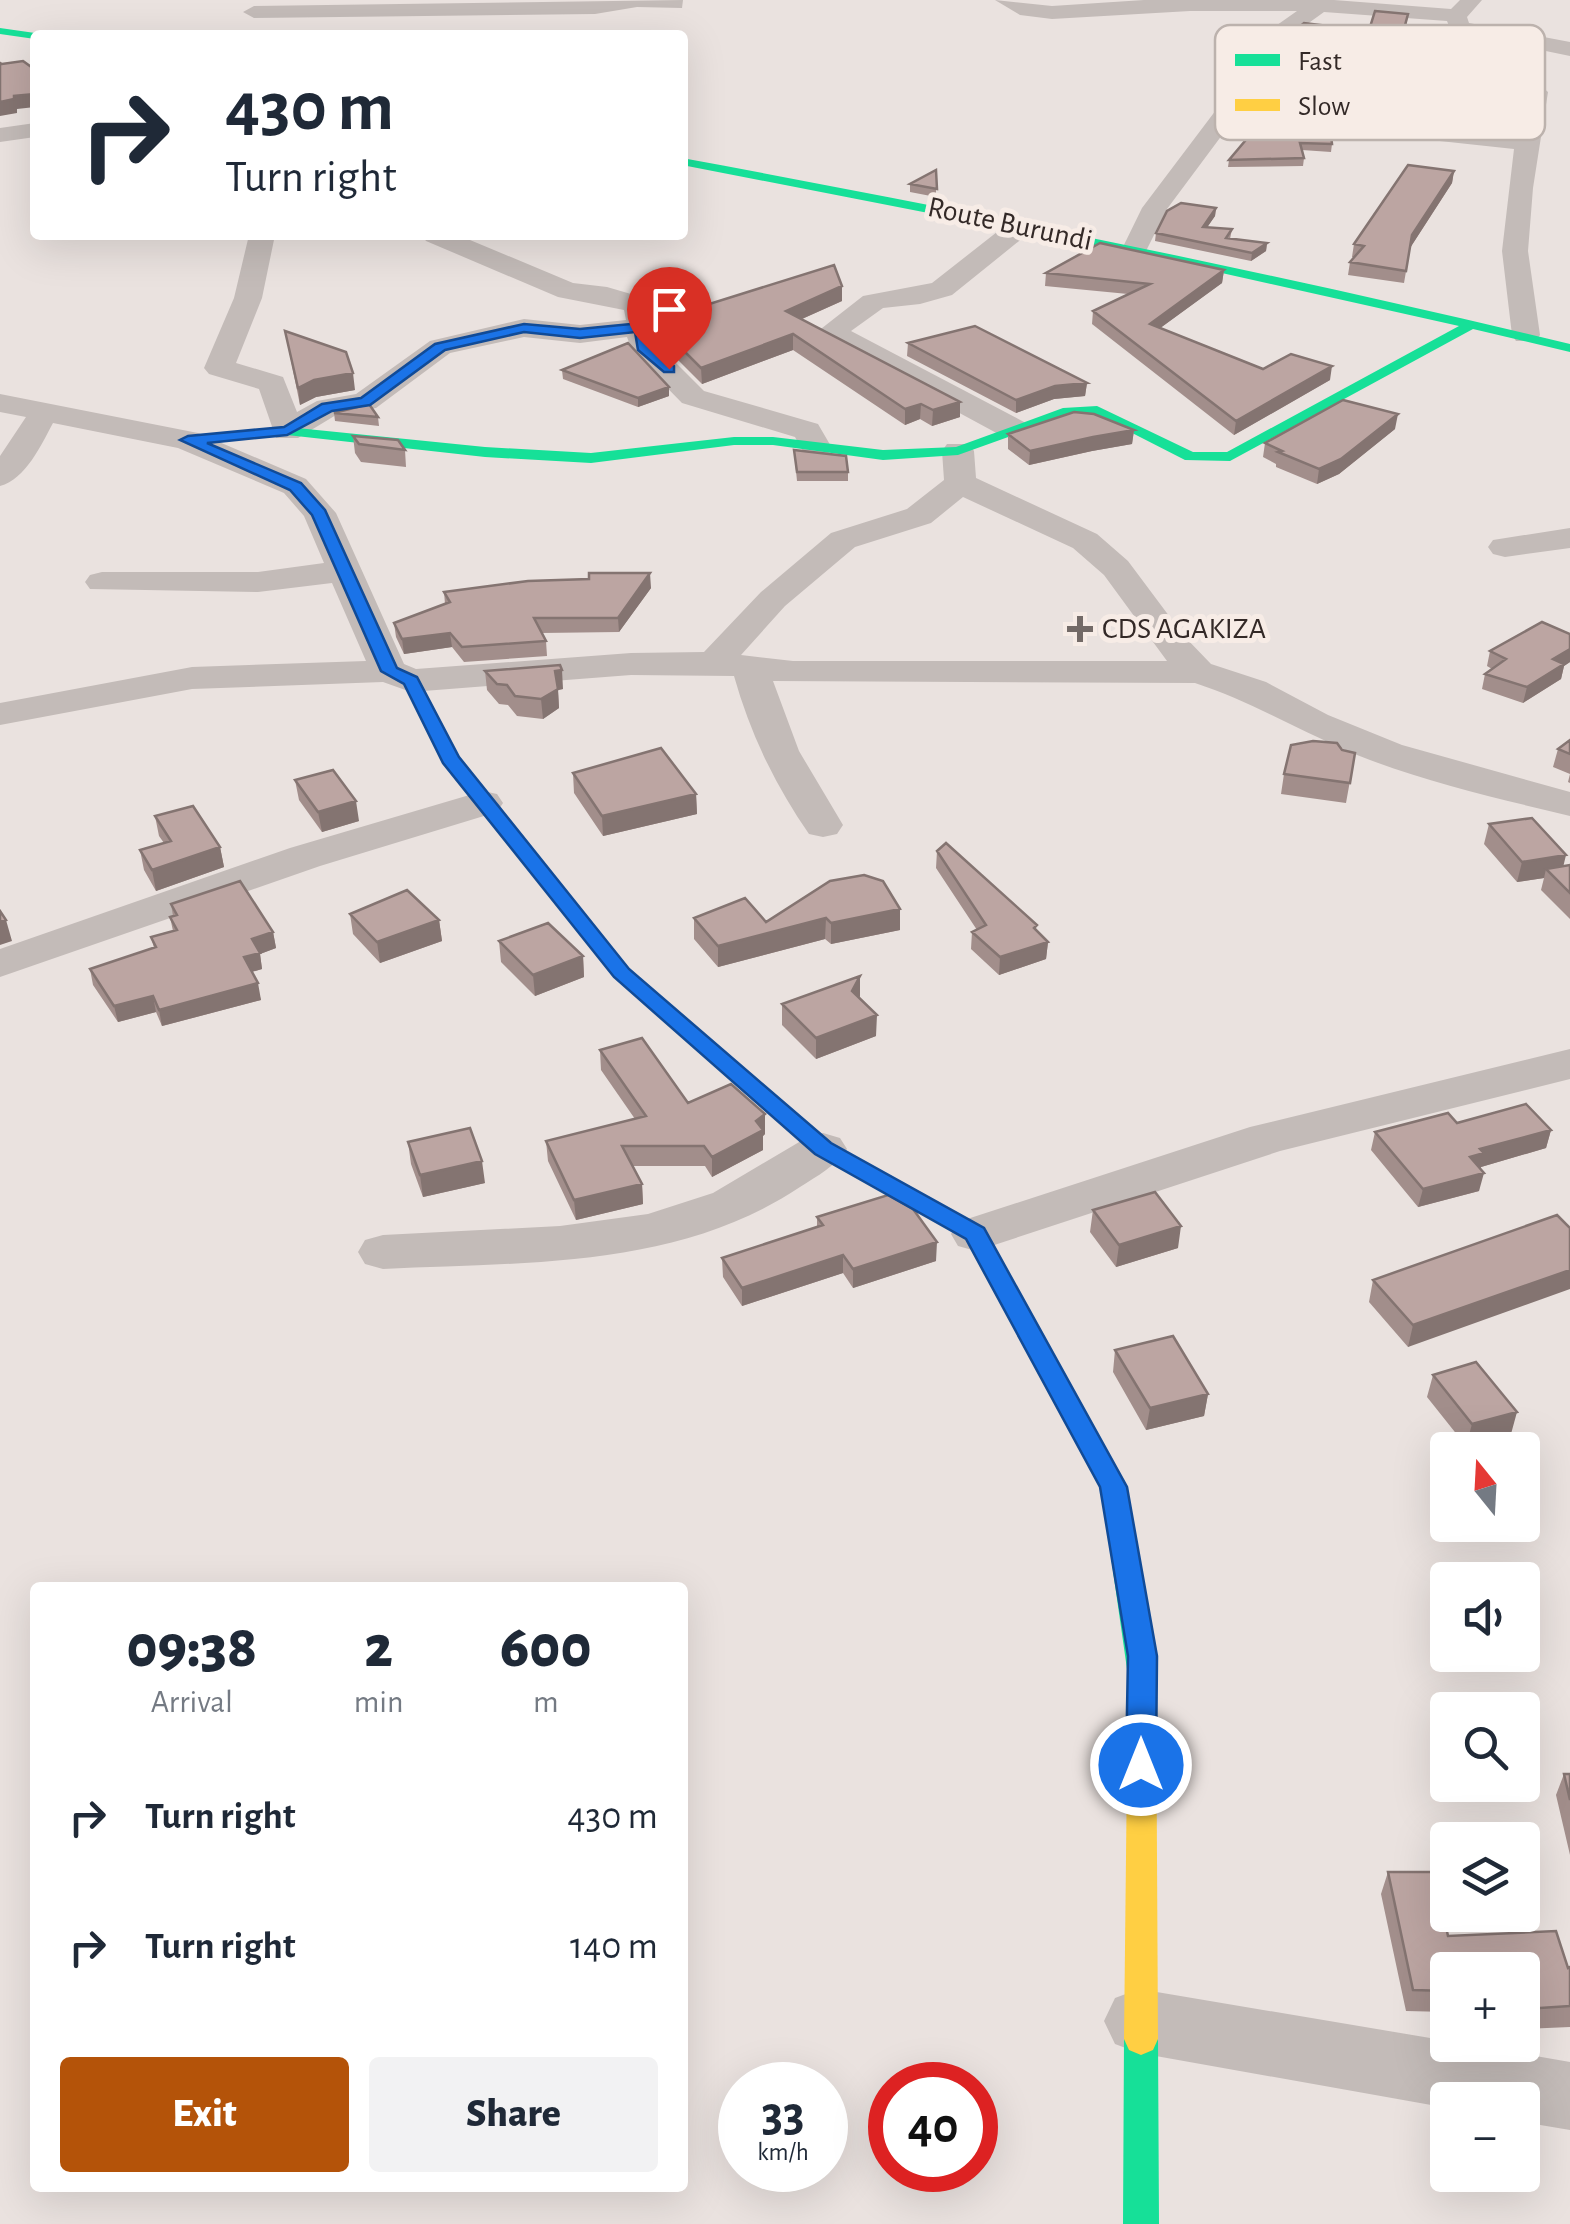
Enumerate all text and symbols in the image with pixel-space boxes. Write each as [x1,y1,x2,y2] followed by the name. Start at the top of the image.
[1215,25,1545,140] legend
[1298,48,1342,76] text: Fast
[60,70,190,200] icon: right
[225,73,394,143] text: 430 m
[1298,93,1350,121] text: Slow
[225,155,397,200] text: Turn right
[925,192,1095,256] street label: Route Burundi
[627,267,712,370] pin
[642,282,697,337] icon: arrive
[1102,614,1266,644] place label: CDS AGAKIZA
[1067,616,1093,642] marker: CDS AGAKIZA
[1430,1432,1540,1542] north arrow
[1430,1432,1540,2192] map controls
[1430,1562,1540,1672] button: sound
[127,1618,257,1678] text: 09:38
[364,1618,393,1678] text: 2
[500,1618,591,1678] text: 600
[151,1686,233,1718] text: Arrival
[354,1686,403,1718] text: min
[533,1686,559,1718] text: m
[1430,1692,1540,1802] button: search
[1089,1713,1193,1817] position arrow
[60,1790,115,1845] icon: right
[145,1798,295,1836] text: Turn right
[567,1798,658,1836] text: 430 m
[1430,1822,1540,1932] button: layers
[60,1920,115,1975] icon: right
[145,1928,295,1966] text: Turn right
[570,1928,658,1966] text: 140 m
[1430,1952,1540,2062] button: +
[60,2057,349,2172] button: Exit
[369,2057,658,2172] button: Share
[868,2062,998,2192] speed limit sign: 40
[1430,2082,1540,2192] button: −
[761,2090,805,2140] text: 33
[757,2140,809,2165] text: km/h

